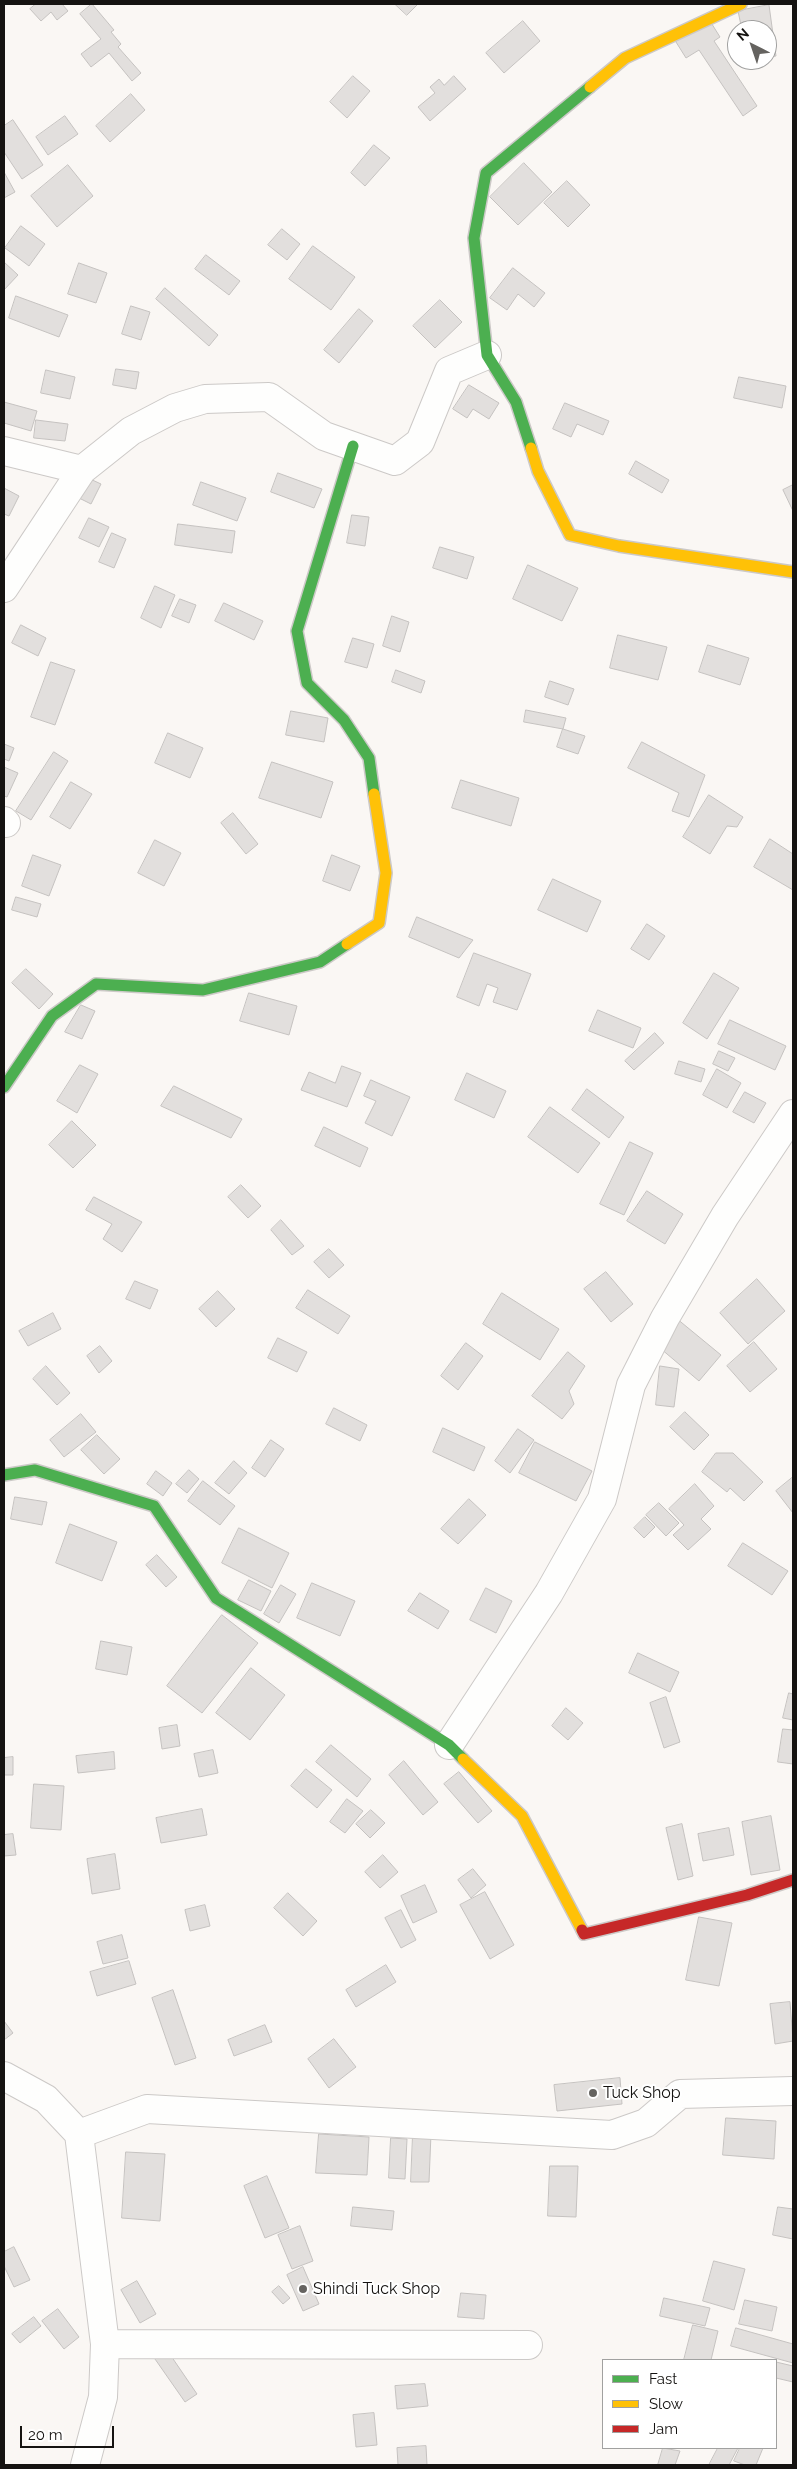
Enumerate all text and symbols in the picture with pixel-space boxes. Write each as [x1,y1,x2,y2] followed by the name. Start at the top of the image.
[727,20,777,70] north arrow
[734,25,752,44] text: N
[603,2083,681,2103] place label: Tuck Shop
[587,2087,599,2099] marker: Tuck Shop
[313,2279,440,2299] place label: Shindi Tuck Shop
[297,2283,309,2295] marker: Shindi Tuck Shop
[602,2359,777,2449] legend
[649,2370,677,2388] text: Fast
[649,2395,683,2413] text: Slow
[22,2416,116,2448] scale bar
[649,2420,678,2438] text: Jam
[28,2426,63,2444] text: 20 m

